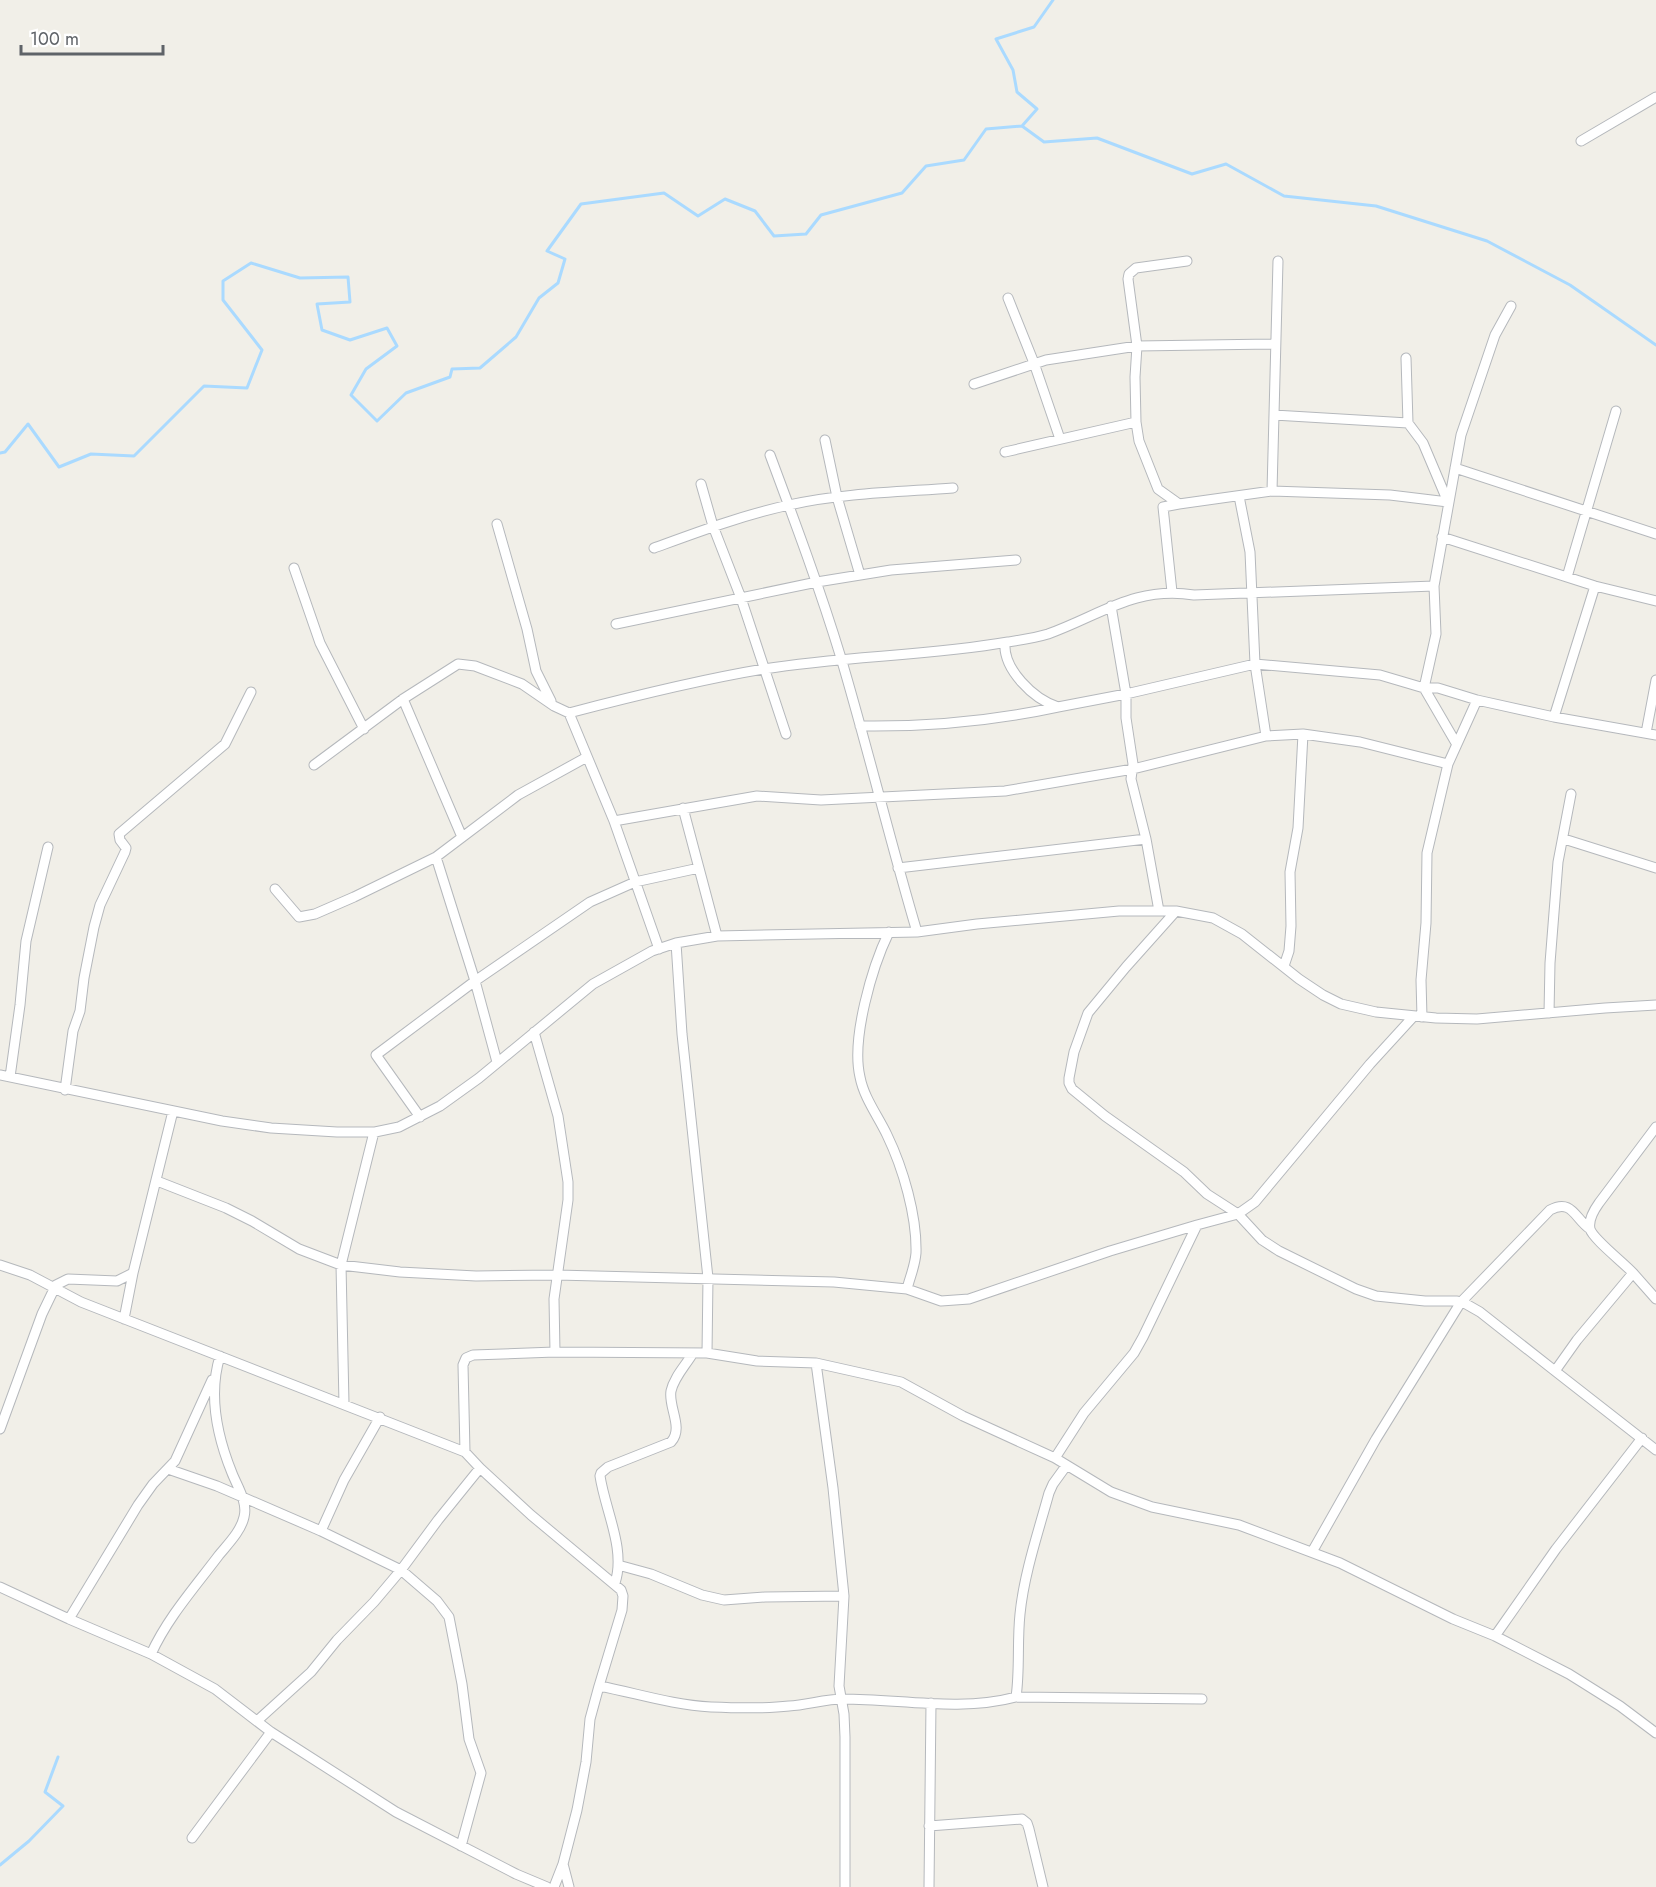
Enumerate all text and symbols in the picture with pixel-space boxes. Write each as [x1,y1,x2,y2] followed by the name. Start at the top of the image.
[21,18,164,56] scale bar
[30,26,79,52] text: 100 m

